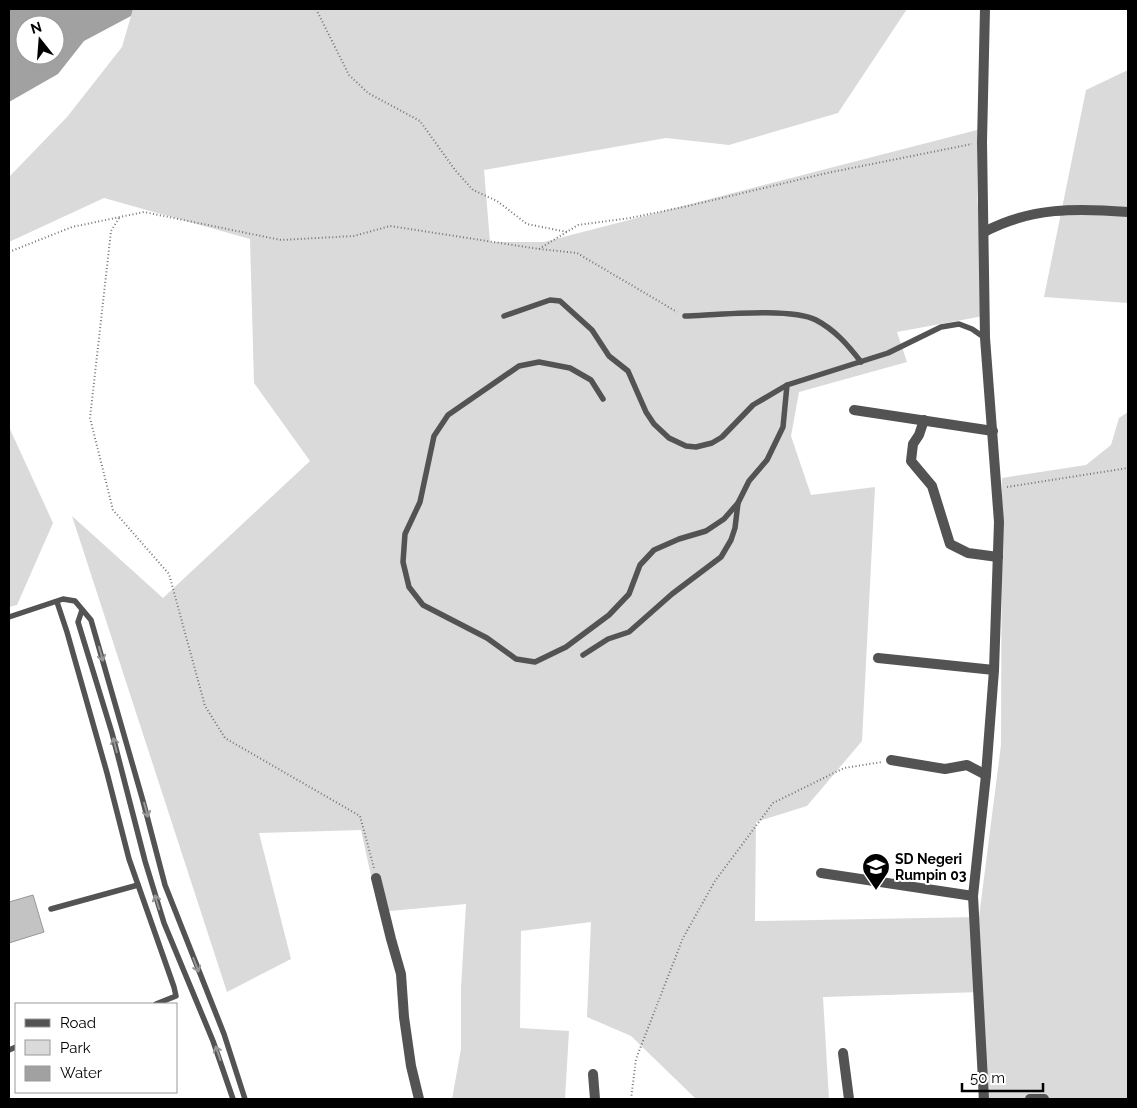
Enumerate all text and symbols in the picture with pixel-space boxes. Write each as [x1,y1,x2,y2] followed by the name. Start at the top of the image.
[15,15,65,65] north arrow
[29,18,44,37] text: N
[96,646,106,662] one-way arrow
[110,738,119,754] one-way arrow
[141,802,151,818] one-way arrow
[895,851,967,883] place label: SD Negeri Rumpin 03
[861,852,891,891] school or university icon: SD Negeri Rumpin 03
[152,895,162,911] one-way arrow
[193,957,202,972] one-way arrow
[15,1003,178,1093] legend
[60,1014,96,1032] text: Road
[60,1039,91,1057] text: Park
[213,1046,222,1061] one-way arrow
[962,1060,1043,1092] scale bar
[60,1064,103,1082] text: Water
[970,1069,1005,1087] text: 50 m

